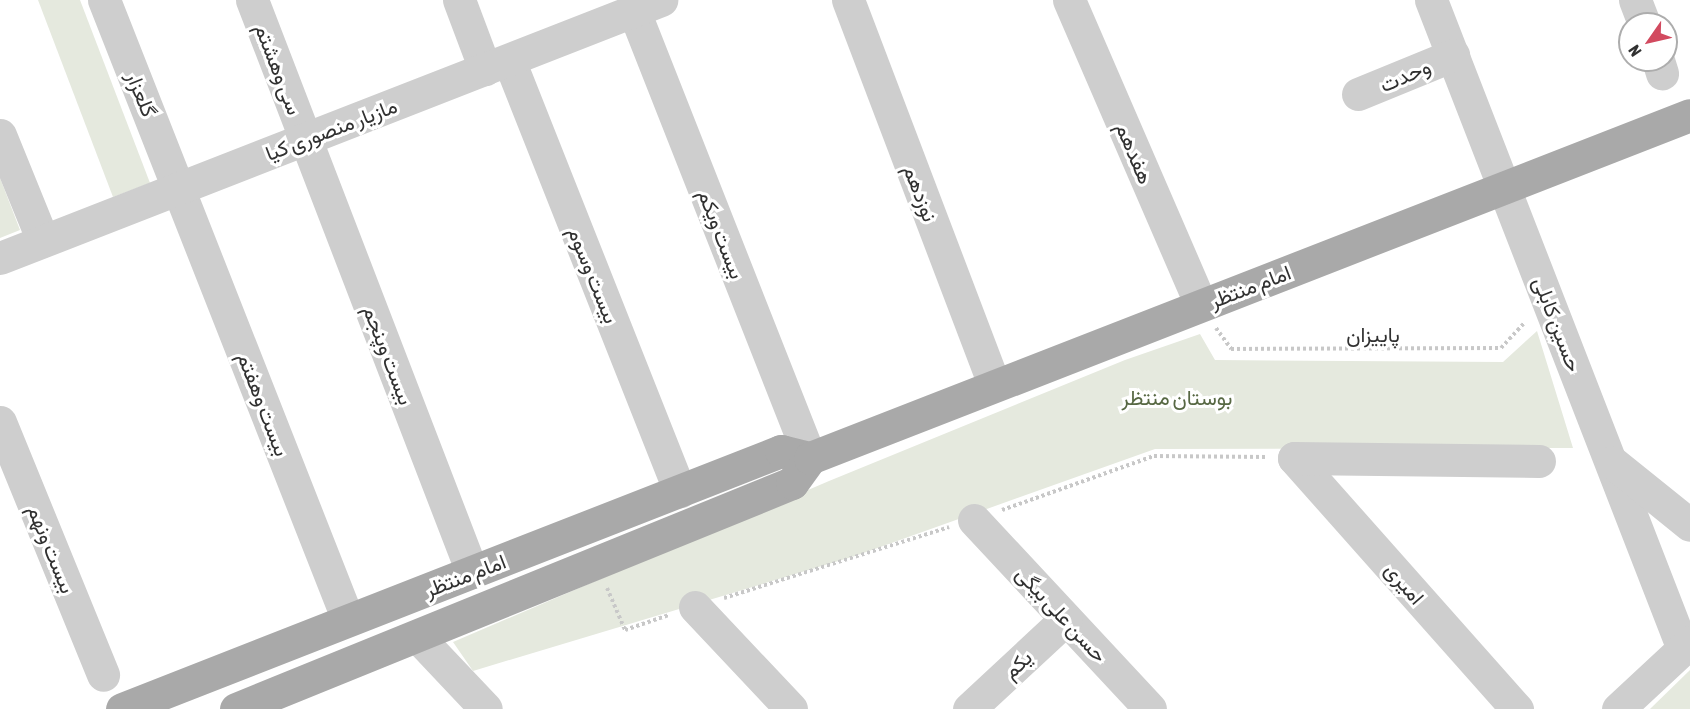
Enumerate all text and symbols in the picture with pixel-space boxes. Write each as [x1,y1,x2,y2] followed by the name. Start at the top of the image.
[1618,12,1678,72] north arrow
[250,20,308,118] street label: سی وهشتم
[1625,42,1645,60] text: N
[1376,53,1434,97] street label: وحدت
[122,68,162,120] street label: گلعزار
[262,92,400,166] street label: مازیار منصوری کیا
[1111,119,1159,187] street label: هفدهم
[899,161,943,225] street label: نوزدهم
[693,186,751,282] street label: بیست ویکم
[563,223,625,327] street label: بیست وسوم
[1206,259,1294,313] street label: امام منتظر
[1528,273,1588,375] street label: حسین کابلی
[359,302,419,408] street label: بیست وپنجم
[1346,321,1400,347] street label: پاییزان
[233,349,295,459] street label: بیست وهفتم
[1122,384,1232,410] park label: بوستان منتظر
[23,501,81,597] street label: بیست ونهم
[421,548,509,602] street label: امام منتظر
[1380,557,1430,609] street label: امیری
[1011,561,1113,667] street label: حسن علی بیگی
[997,644,1037,684] street label: یکم

